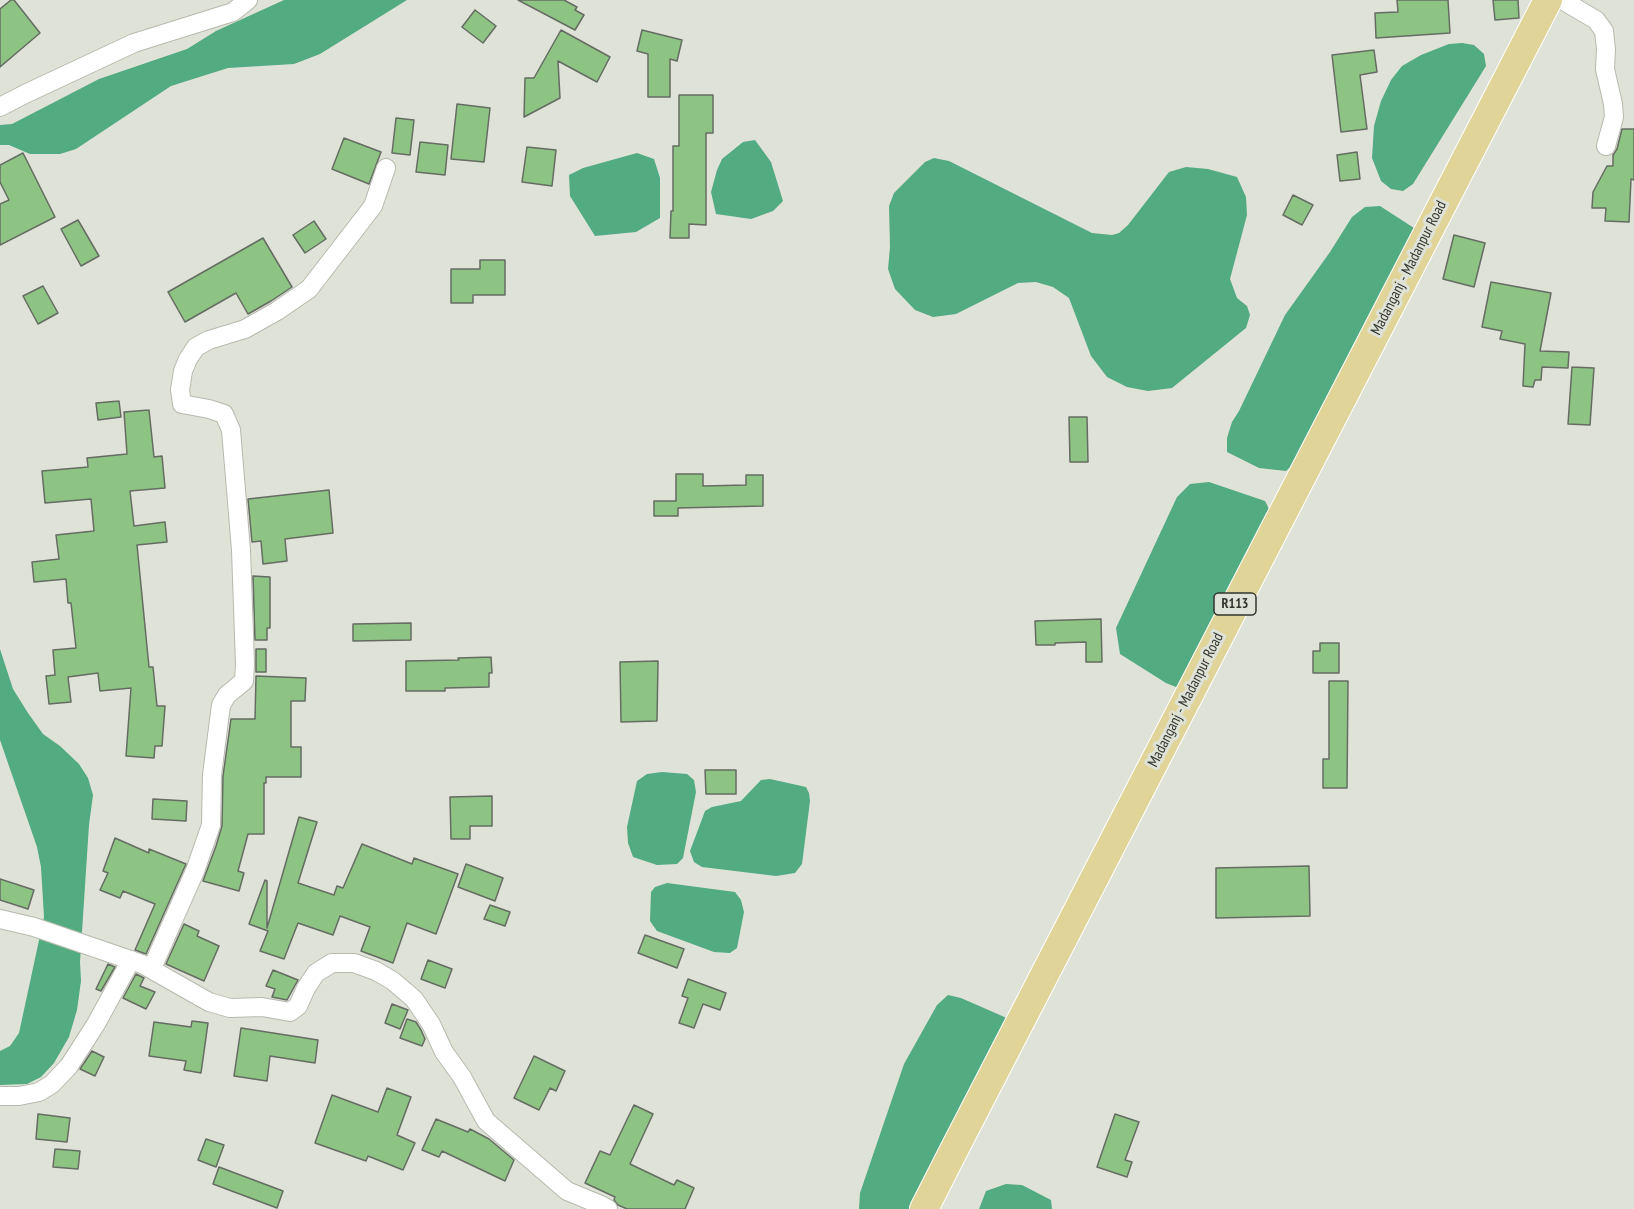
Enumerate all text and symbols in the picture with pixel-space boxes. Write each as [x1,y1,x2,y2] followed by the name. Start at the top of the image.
[1367,198,1451,338] street label: Madanganj - Madanpur Road
[1214,593,1256,615] road number: R113
[1144,630,1228,770] street label: Madanganj - Madanpur Road

